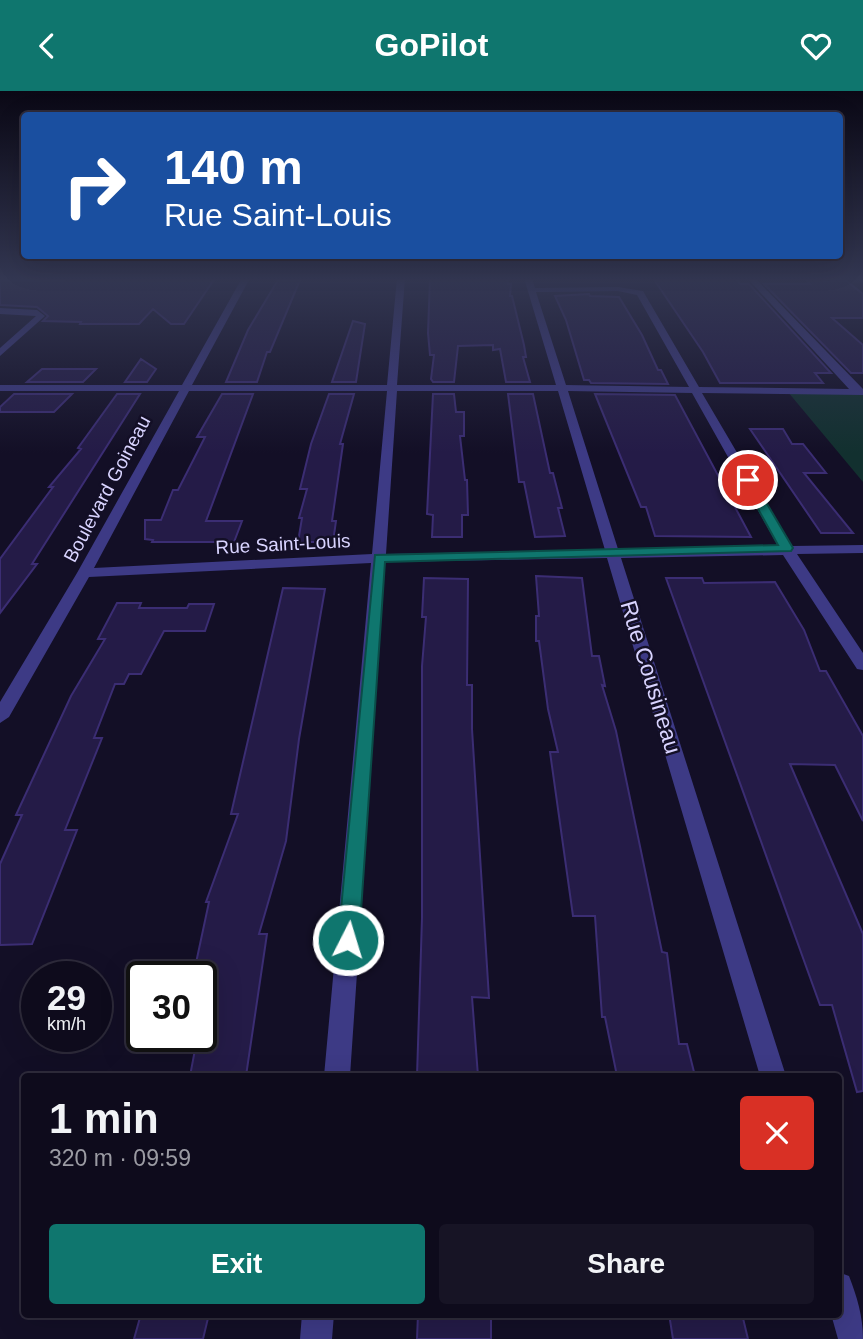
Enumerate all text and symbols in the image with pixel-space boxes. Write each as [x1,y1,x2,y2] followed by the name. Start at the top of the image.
[28,27,66,65] icon: back
[375,27,488,63] text: GoPilot
[797,27,835,65] icon: heart
[49,140,140,231] icon: right
[164,140,303,194] text: 140 m
[164,197,392,233] text: Rue Saint-Louis
[60,412,154,566] street label: Boulevard Goineau
[718,450,778,510] pin
[729,461,767,499] icon: arrive
[215,530,351,558] street label: Rue Saint-Louis
[615,597,687,757] street label: Rue Cousineau
[311,903,385,977] position arrow
[126,961,217,1052] speed limit sign: 30
[47,978,86,1017] text: 29
[47,1014,86,1034] text: km/h
[49,1095,159,1142] text: 1 min
[740,1096,814,1170] button: close
[49,1145,191,1171] text: 320 m · 09:59
[49,1224,425,1304] button: Exit
[439,1224,814,1304] button: Share

